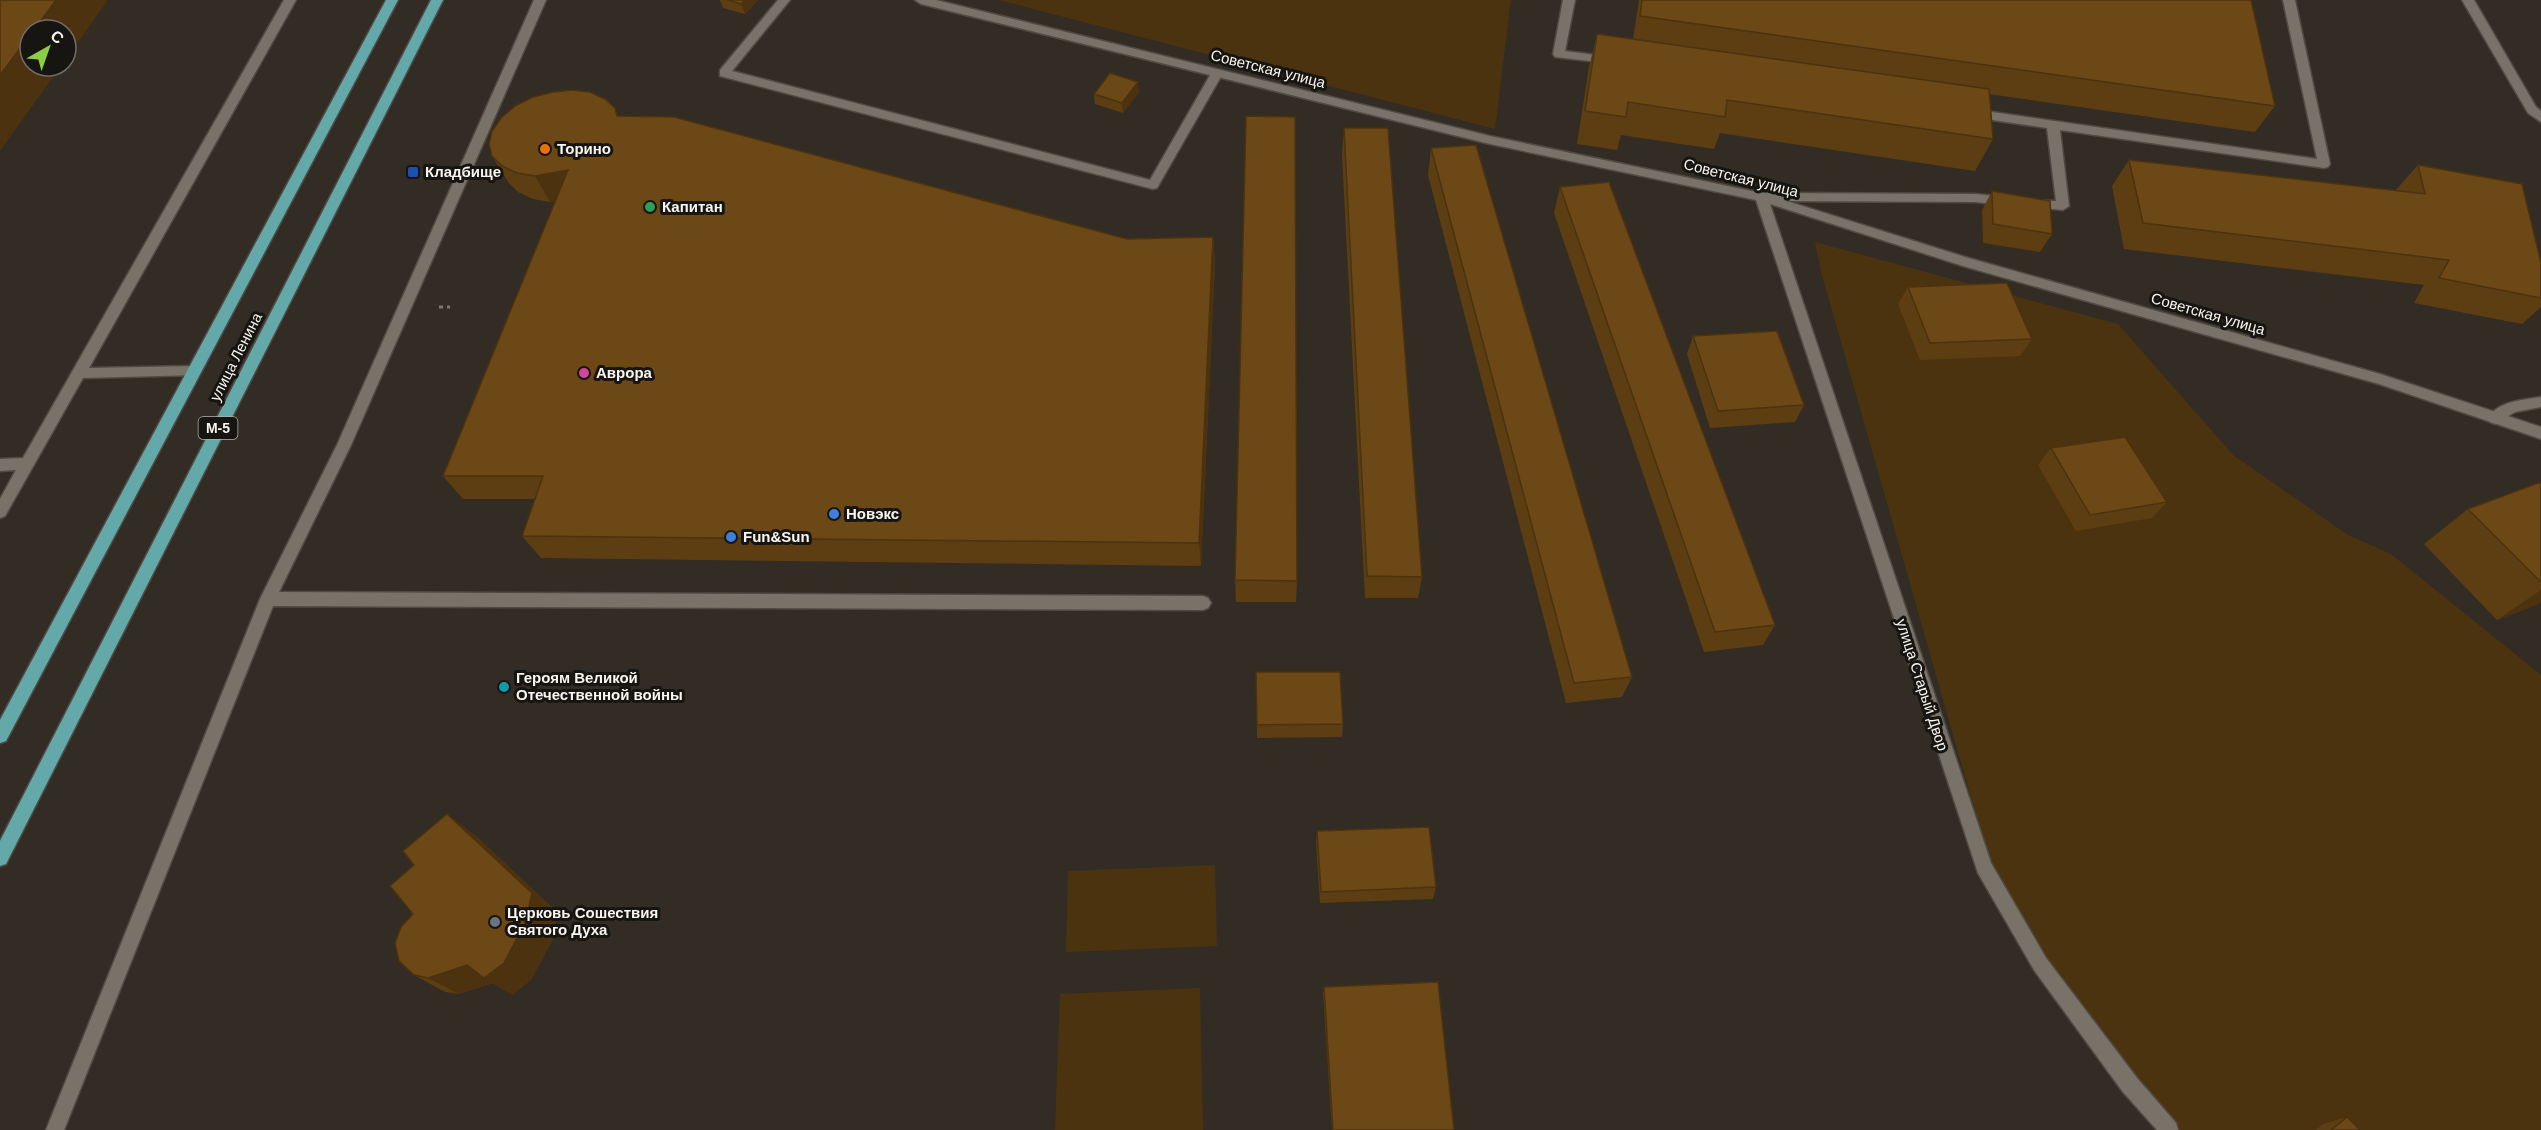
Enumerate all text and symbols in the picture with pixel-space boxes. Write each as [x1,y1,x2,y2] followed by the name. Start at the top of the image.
[18,18,78,78] north arrow
[47,27,68,47] text: С
[1209,46,1328,91] street label: Советская улица
[557,140,611,157] place label: Торино
[538,142,552,156] marker: Торино
[1682,155,1801,200] street label: Советская улица
[425,163,501,180] place label: Кладбище
[406,165,420,179] marker: Кладбище
[662,198,723,215] place label: Капитан
[643,200,657,214] marker: Капитан
[2149,289,2268,338] street label: Советская улица
[206,309,265,404] street label: улица Ленина
[596,364,653,381] place label: Аврора
[577,366,591,380] marker: Аврора
[198,417,238,439] road number: М-5
[846,505,899,522] place label: Новэкс
[827,507,841,521] marker: Новэкс
[743,528,810,545] place label: Fun&Sun
[724,530,738,544] marker: Fun&Sun
[1893,617,1952,753] street label: улица Старый Двор
[516,669,683,703] place label: Героям Великой Отечественной войны
[497,680,511,694] marker: Героям Великой Отечественной войны
[507,904,658,938] place label: Церковь Сошествия Святого Духа
[488,915,502,929] marker: Церковь Сошествия Святого Духа

